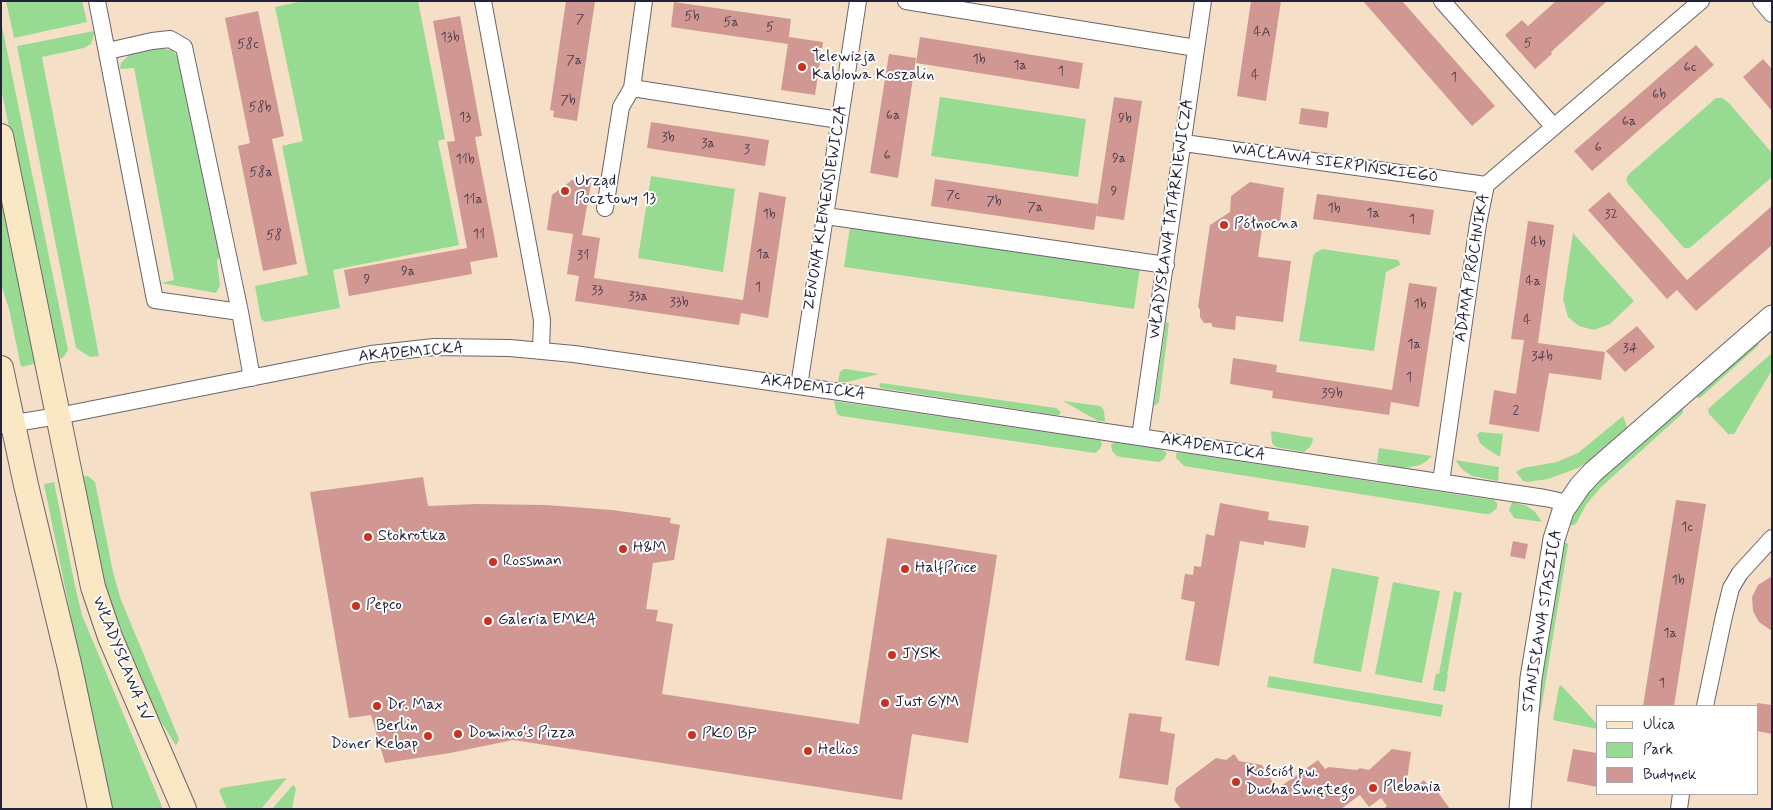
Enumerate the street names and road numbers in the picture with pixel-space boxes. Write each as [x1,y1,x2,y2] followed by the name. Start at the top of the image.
[1146,98,1198,340] street label: WŁADYSŁAWA TATARKIEWICZA
[800,104,852,312] street label: ZENONA KLEMENSIEWICZA
[1231,140,1439,188] street label: WACŁAWA SIERPIŃSKIEGO
[1452,193,1494,343] street label: ADAMA PRÓCHNIKA
[358,339,464,367] street label: AKADEMICKA
[760,371,866,405] street label: AKADEMICKA
[1160,430,1266,466] street label: AKADEMICKA
[1519,528,1567,714] street label: STANISŁAWA STASZICA
[87,594,155,724] street label: WŁADYSŁAWA IV

